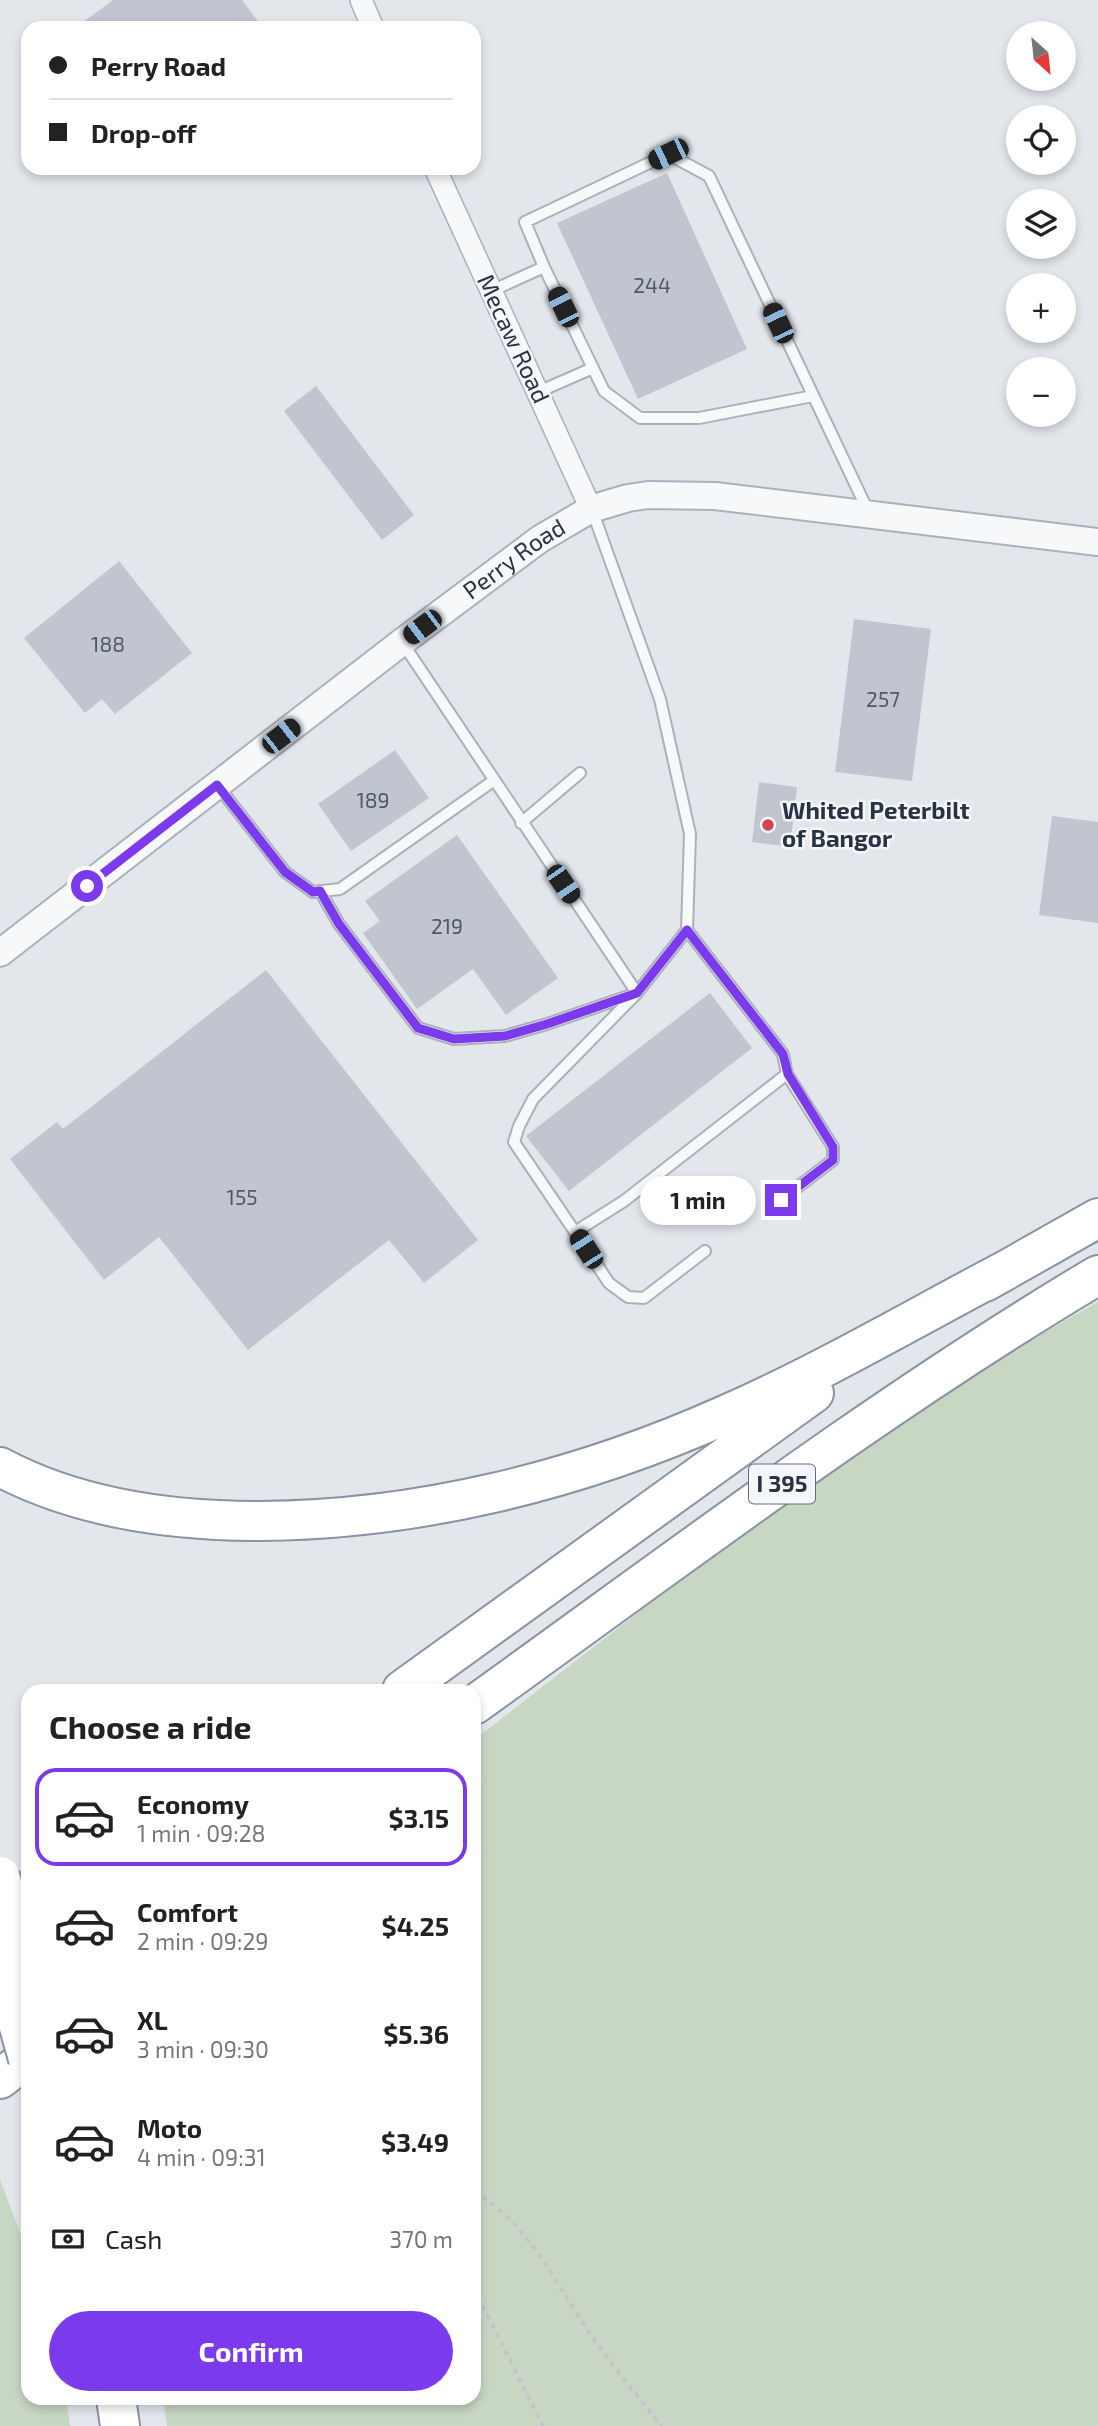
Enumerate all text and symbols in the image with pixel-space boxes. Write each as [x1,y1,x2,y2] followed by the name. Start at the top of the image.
[1006,21,1076,91] north arrow
[1006,21,1076,427] map controls
[91,50,226,81] text: Perry Road
[1006,105,1076,175] button: locate
[91,117,196,148] text: Drop-off
[645,135,692,173] car
[1006,189,1076,259] button: layers
[472,269,557,407] street label: Mecaw Road
[633,272,671,297] house number: 244
[1006,273,1076,343] button: +
[545,284,582,330] car
[760,300,797,346] car
[1006,357,1076,427] button: −
[457,511,570,604] street label: Perry Road
[399,606,446,648] car
[91,631,125,656] house number: 188
[866,686,900,711] house number: 257
[258,715,305,757] car
[356,787,390,812] house number: 189
[782,795,970,852] place label: Whited Peterbilt of Bangor
[760,817,776,833] marker: Whited Peterbilt of Bangor
[543,861,584,907] car
[71,870,103,902] route start
[431,913,463,938] house number: 219
[641,1176,756,1224] callout: 1 min
[227,1184,257,1209] house number: 155
[765,1184,797,1216] route end
[670,1186,726,1214] text: 1 min
[566,1226,607,1272] car
[749,1464,815,1504] road number: I 395
[49,1707,252,1745] text: Choose a ride
[53,1786,116,1849] icon: car
[137,1788,249,1819] text: Economy
[388,1802,449,1833] text: $3.15
[137,1819,266,1847] text: 1 min · 09:28
[53,1894,116,1957] icon: car
[137,1896,238,1927] text: Comfort
[382,1910,449,1941] text: $4.25
[137,1927,269,1955] text: 2 min · 09:29
[53,2002,116,2065] icon: car
[137,2004,168,2035] text: XL
[383,2018,449,2049] text: $5.36
[137,2035,269,2063] text: 3 min · 09:30
[53,2110,116,2173] icon: car
[137,2112,202,2143] text: Moto
[381,2126,449,2157] text: $3.49
[137,2143,266,2171] text: 4 min · 09:31
[49,2220,87,2258] icon: cash
[105,2223,162,2254] text: Cash
[389,2225,453,2253] text: 370 m
[49,2311,453,2391] button: Confirm

